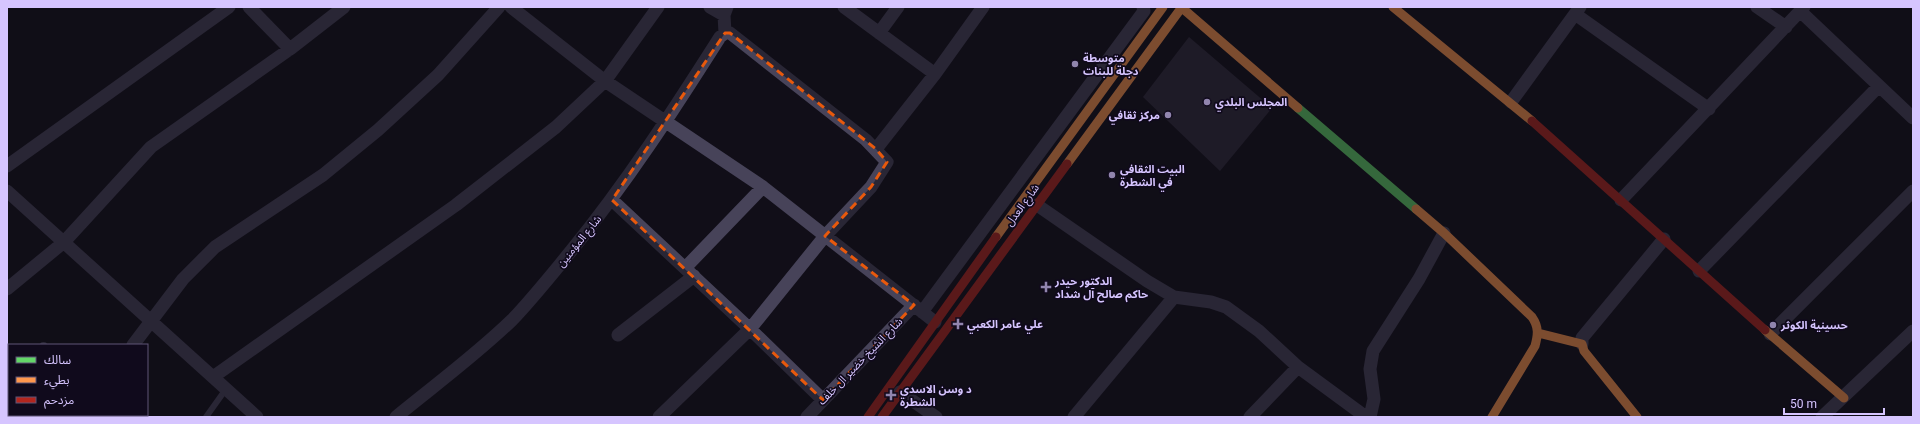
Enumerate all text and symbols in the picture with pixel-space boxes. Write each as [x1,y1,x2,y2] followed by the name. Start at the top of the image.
[1083,52,1139,78] place label: متوسطة دجلة للبنات
[1070,59,1080,69] marker: متوسطة دجلة للبنات
[1215,96,1287,112] place label: المجلس البلدي
[1202,97,1212,107] marker: المجلس البلدي
[1109,109,1160,125] place label: مركز ثقافي
[1163,110,1173,120] marker: مركز ثقافي
[1120,163,1185,192] place label: البيت الثقافي في الشطرة
[1107,170,1117,180] marker: البيت الثقافي في الشطرة
[1003,181,1043,229] street label: شارع العدل
[555,213,605,270] street label: شارع المؤمنين
[1054,275,1148,303] place label: الدكتور حيدر حاكم صالح آل شداد
[1040,281,1052,293] marker: الدكتور حيدر حاكم صالح آل شداد
[815,315,906,408] street label: شارع الشيخ خضير ال خلف
[952,318,964,330] marker: علي عامر الكعبي
[967,318,1043,334] place label: علي عامر الكعبي
[1780,319,1848,332] place label: حسينية الكوثر
[1768,320,1778,330] marker: حسينية الكوثر
[8,344,148,416] legend
[44,353,71,367] text: سالك
[44,373,70,390] text: بطيء
[900,383,972,409] place label: د وسن الاسدي الشطرة
[885,389,897,401] marker: د وسن الاسدي الشطرة
[1784,390,1884,416] scale bar
[44,393,74,409] text: مزدحم
[1790,397,1817,411] text: 50 m

